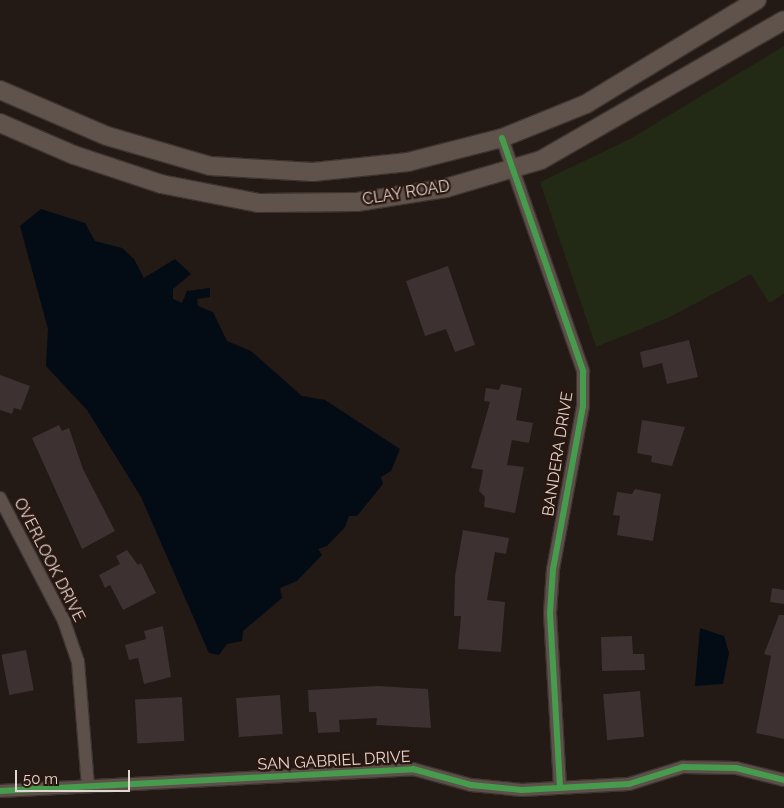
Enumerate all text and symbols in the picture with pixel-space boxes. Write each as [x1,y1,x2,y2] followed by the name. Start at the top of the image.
[361,177,451,209] street label: CLAY ROAD
[539,390,577,518] street label: BANDERA DRIVE
[9,495,89,625] street label: OVERLOOK DRIVE
[257,747,411,775] street label: SAN GABRIEL DRIVE
[18,760,132,792] scale bar
[23,770,58,788] text: 50 m

